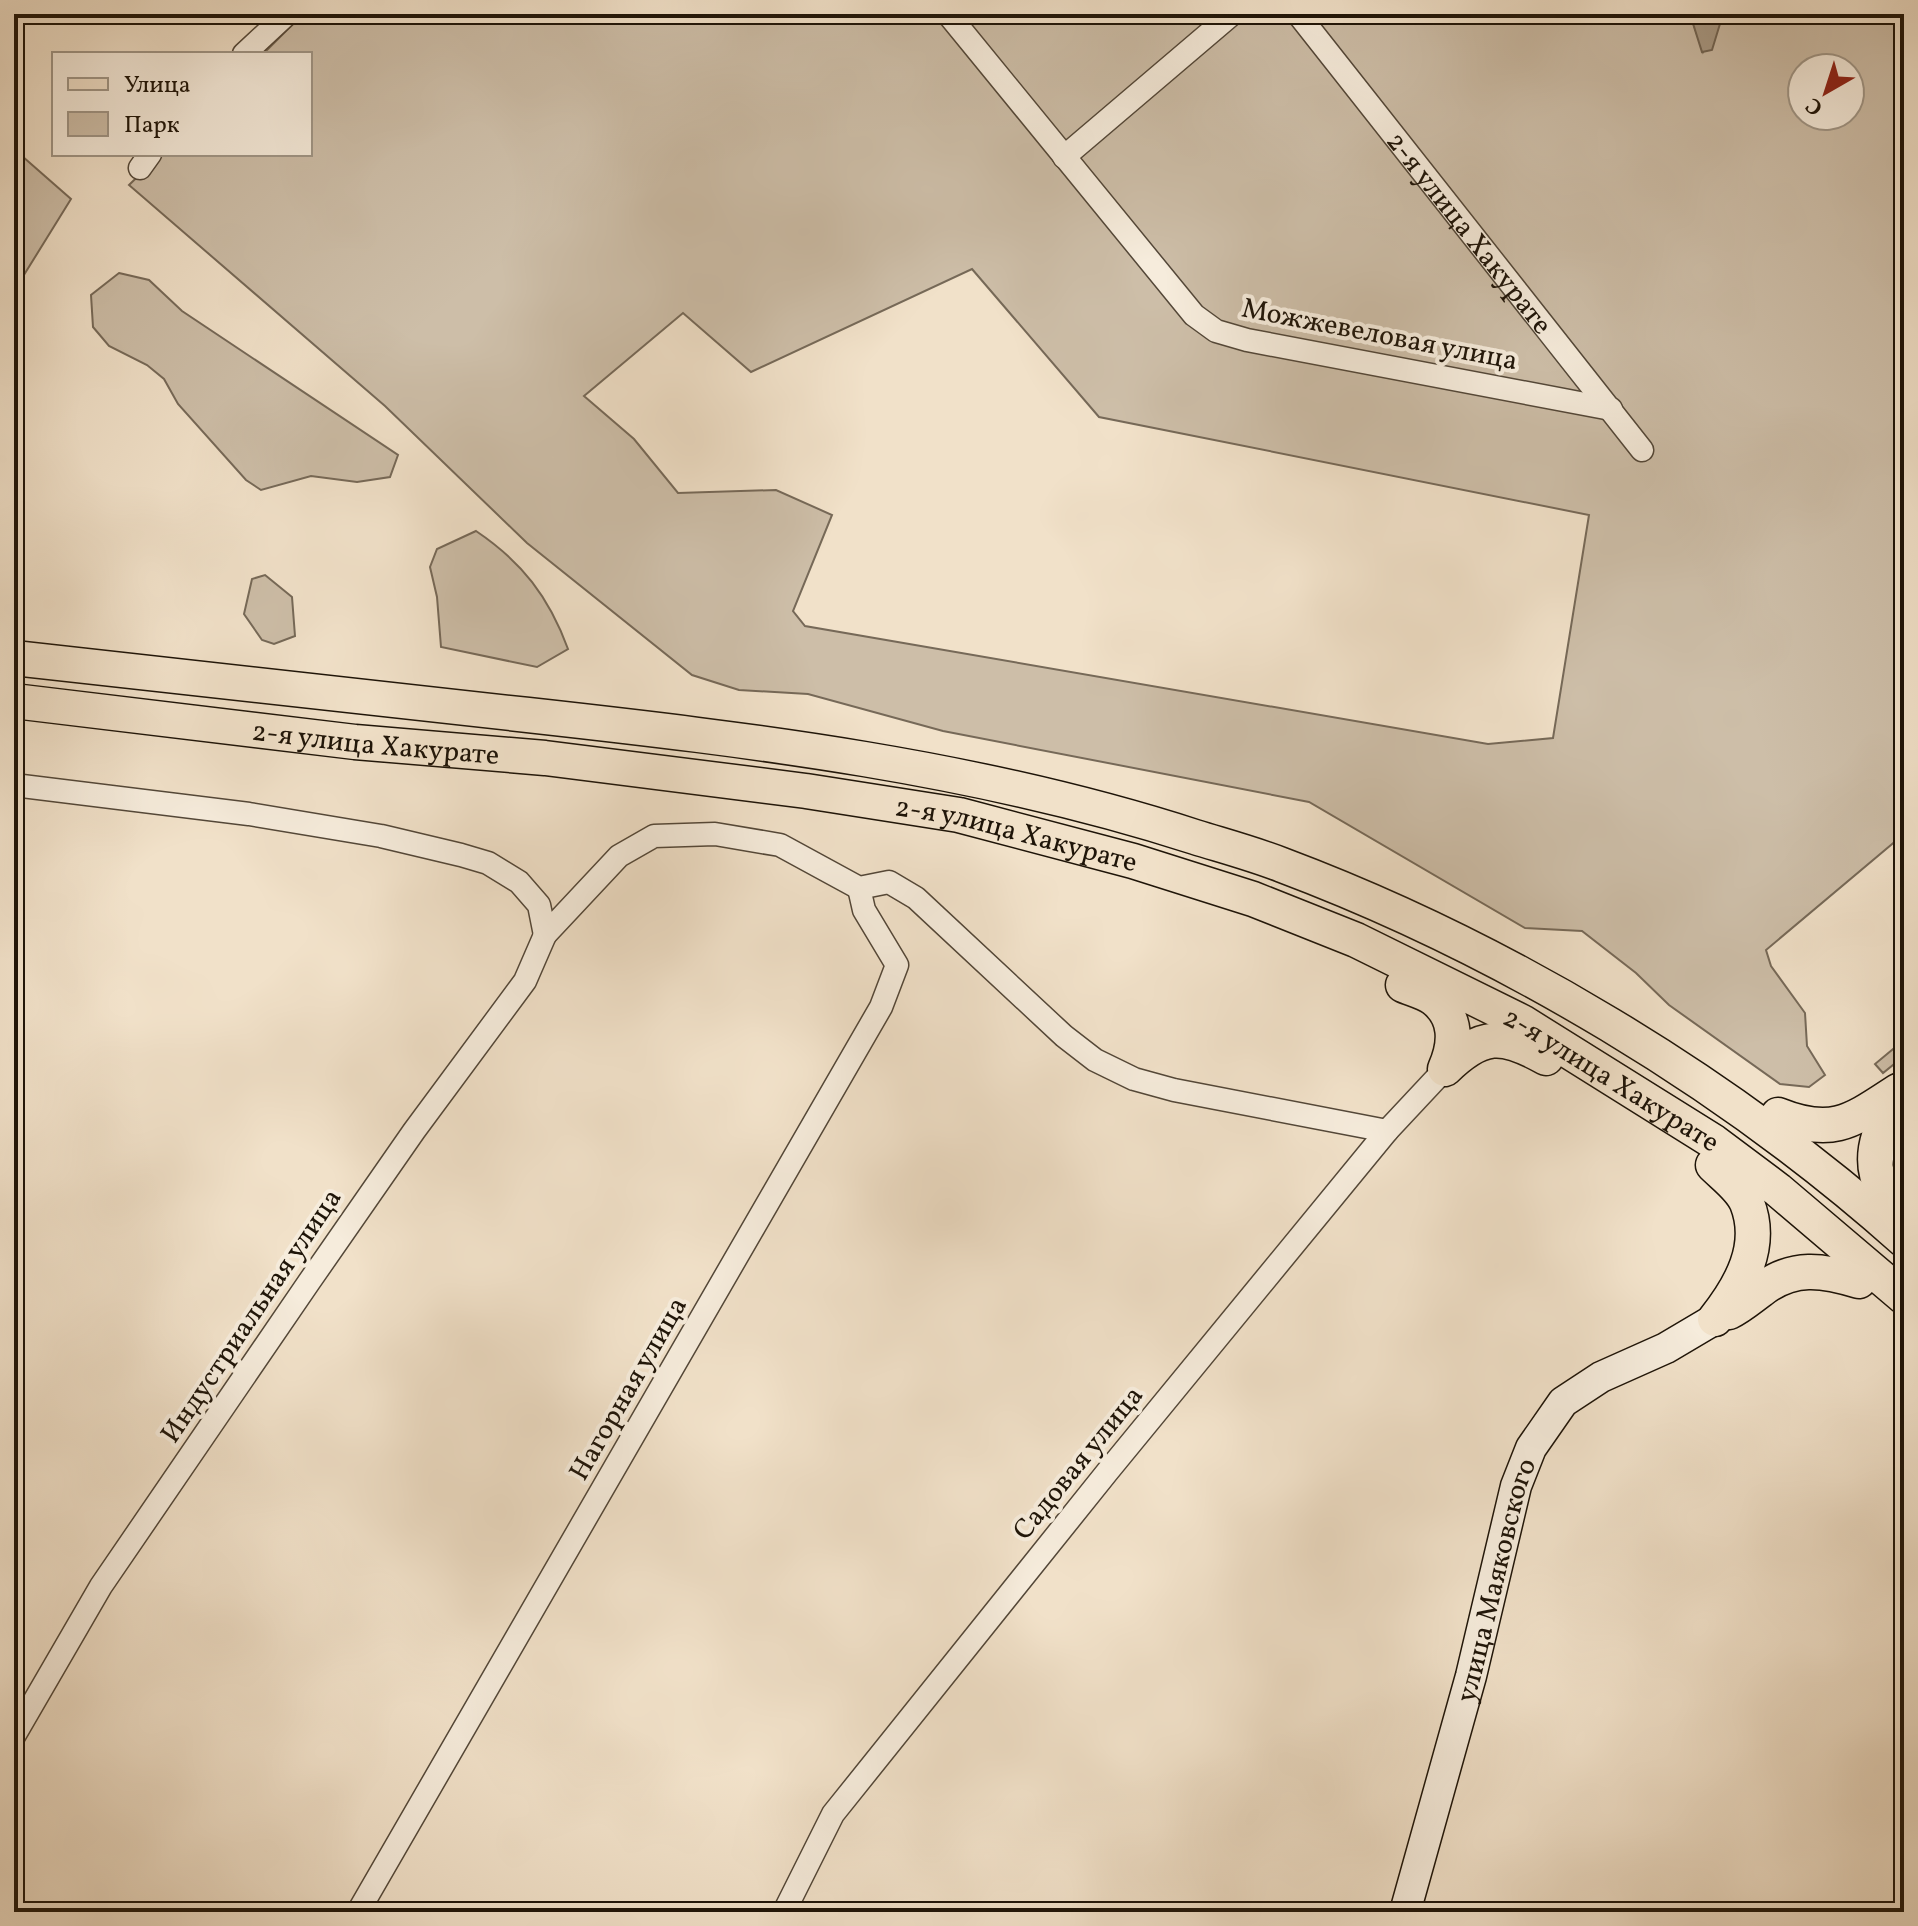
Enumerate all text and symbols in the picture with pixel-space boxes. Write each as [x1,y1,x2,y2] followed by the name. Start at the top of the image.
[52,52,312,156] legend
[1786,52,1866,132] north arrow
[124,69,191,103] text: Улица
[1800,89,1830,122] text: С
[124,109,180,143] text: Парк
[1376,124,1560,343] street label: 2-я улица Хакурате
[1238,290,1521,381] street label: Можжевеловая улица
[249,713,501,776] street label: 2-я улица Хакурате
[892,788,1141,883] street label: 2-я улица Хакурате
[1496,999,1726,1163] street label: 2-я улица Хакурате
[152,1181,352,1451] street label: Индустриальная улица
[561,1290,698,1488] street label: Нагорная улица
[1004,1378,1153,1549] street label: Садовая улица
[1448,1453,1547,1707] street label: улица Маяковского

